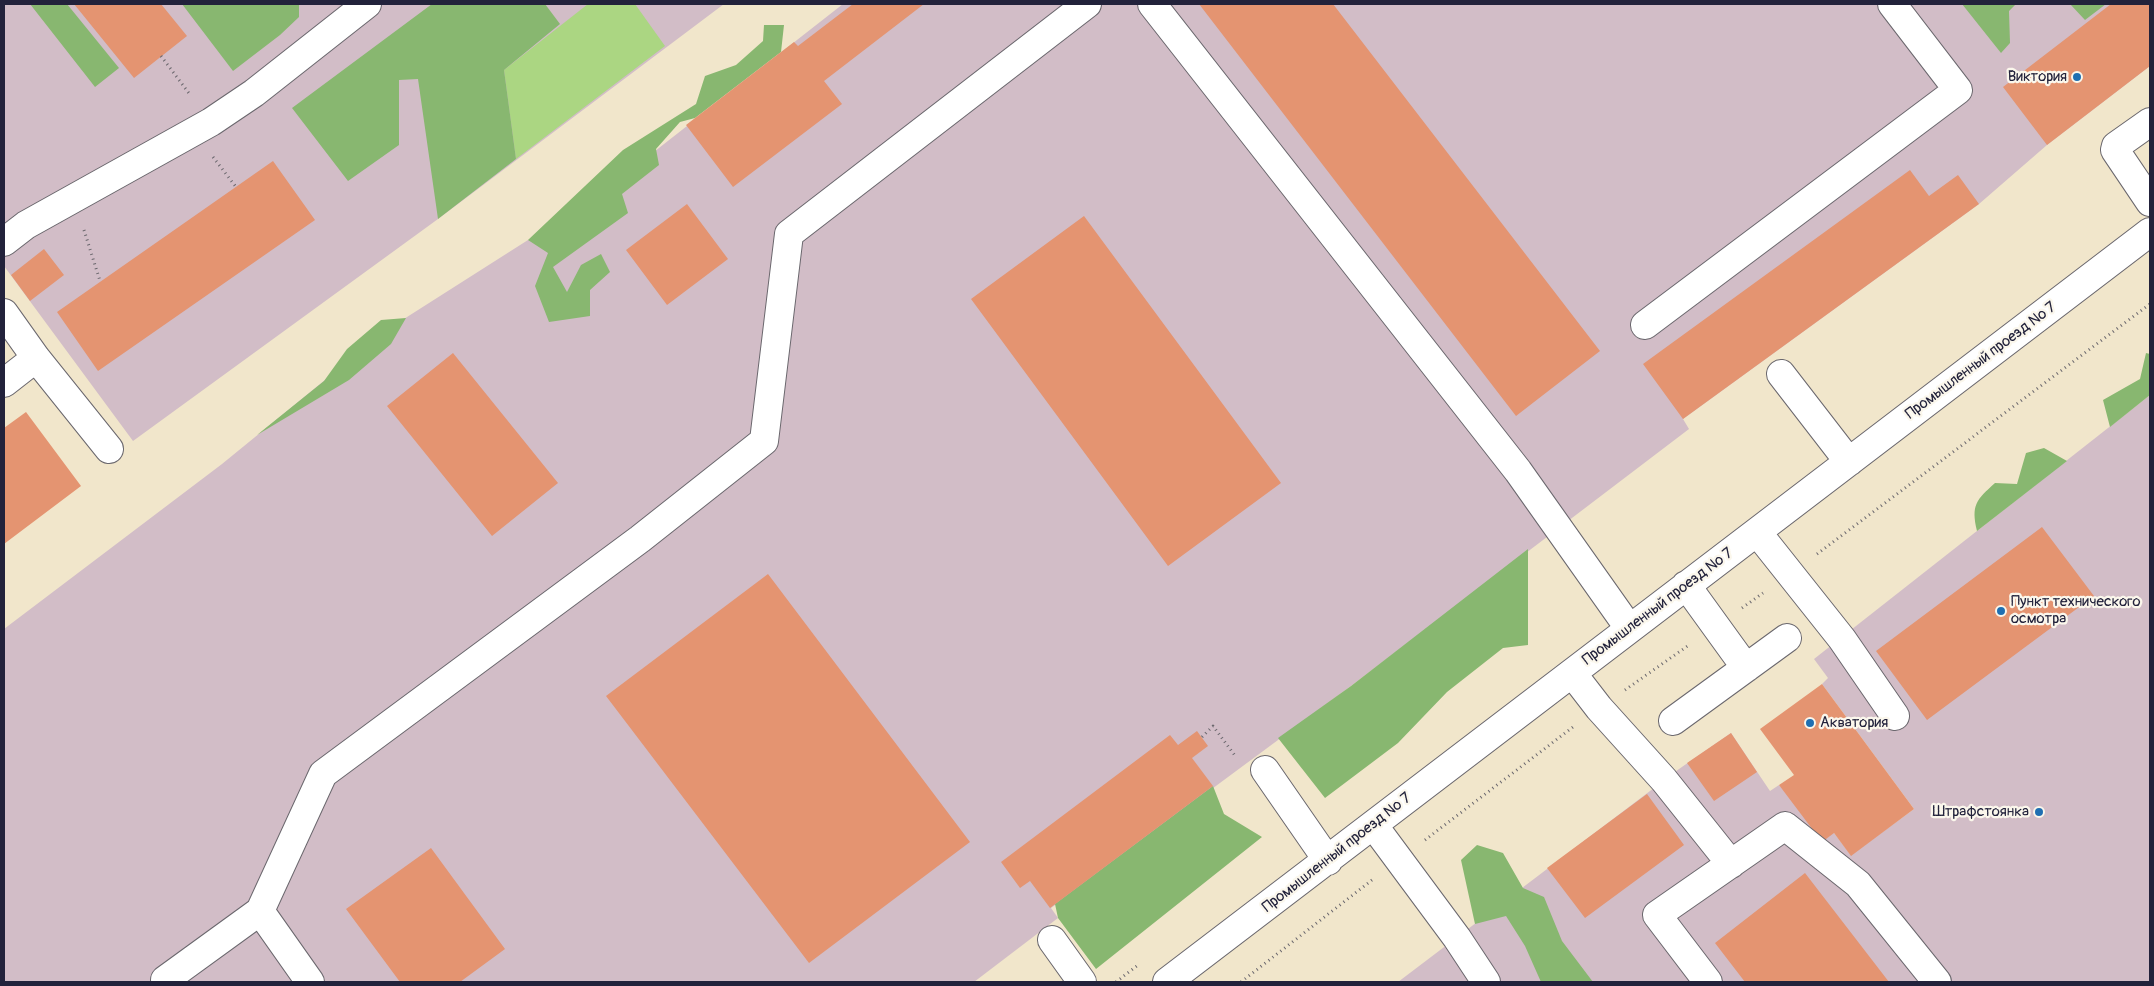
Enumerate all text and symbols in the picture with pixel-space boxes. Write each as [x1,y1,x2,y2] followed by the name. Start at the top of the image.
[2008,68,2067,86] place label: Виктория
[2071,71,2083,83] marker: Виктория
[1902,299,2060,423] street label: Промышленный проезд № 7
[1579,545,1737,669] street label: Промышленный проезд № 7
[2011,593,2141,628] place label: Пункт технического осмотра
[1995,605,2007,617] marker: Пункт технического осмотра
[1820,714,1888,732] place label: Акватория
[1804,717,1816,729] marker: Акватория
[1259,789,1415,917] street label: Промышленный проезд № 7
[1932,803,2029,821] place label: Штрафстоянка
[2033,806,2045,818] marker: Штрафстоянка

